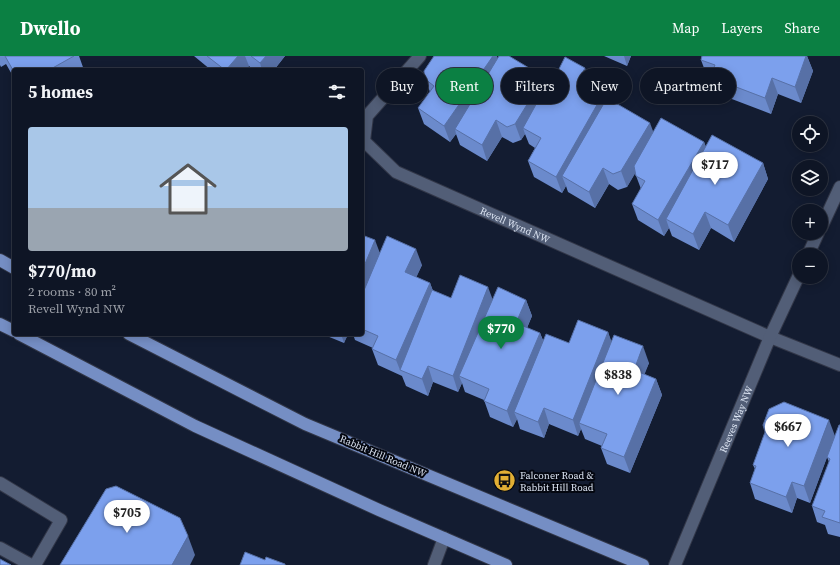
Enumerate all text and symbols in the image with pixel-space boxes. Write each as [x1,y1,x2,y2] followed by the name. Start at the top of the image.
[20,15,80,41] text: Dwello
[672,18,699,38] text: Map
[721,18,763,38] text: Layers
[785,18,820,38] text: Share
[376,68,428,104] chip: Buy
[436,68,493,104] chip: Rent
[501,68,569,104] chip: Filters
[577,68,632,104] chip: New
[640,68,736,104] chip: Apartment
[28,80,93,104] text: 5 homes
[326,81,348,103] icon: filters
[792,116,828,284] map controls
[792,116,828,152] button: locate
[691,152,739,186] pin: $717
[152,153,224,225] icon: home
[701,156,729,173] text: $717
[792,160,828,196] button: layers
[478,204,552,246] street label: Revell Wynd NW
[792,204,828,240] button: +
[792,248,828,284] button: −
[28,259,96,283] text: $770/mo
[28,283,116,300] text: 2 rooms · 80 m²
[28,300,125,317] text: Revell Wynd NW
[477,316,525,350] pin: $770
[487,320,515,337] text: $770
[594,362,642,396] pin: $838
[604,366,632,383] text: $838
[716,383,756,455] street label: Reeves Way NW
[764,414,812,448] pin: $667
[774,418,802,435] text: $667
[338,432,429,480] street label: Rabbit Hill Road NW
[492,468,518,494] bus stop icon: Falconer Road & Rabbit Hill Road
[520,469,594,494] place label: Falconer Road & Rabbit Hill Road
[103,500,151,534] pin: $705
[113,504,141,521] text: $705

